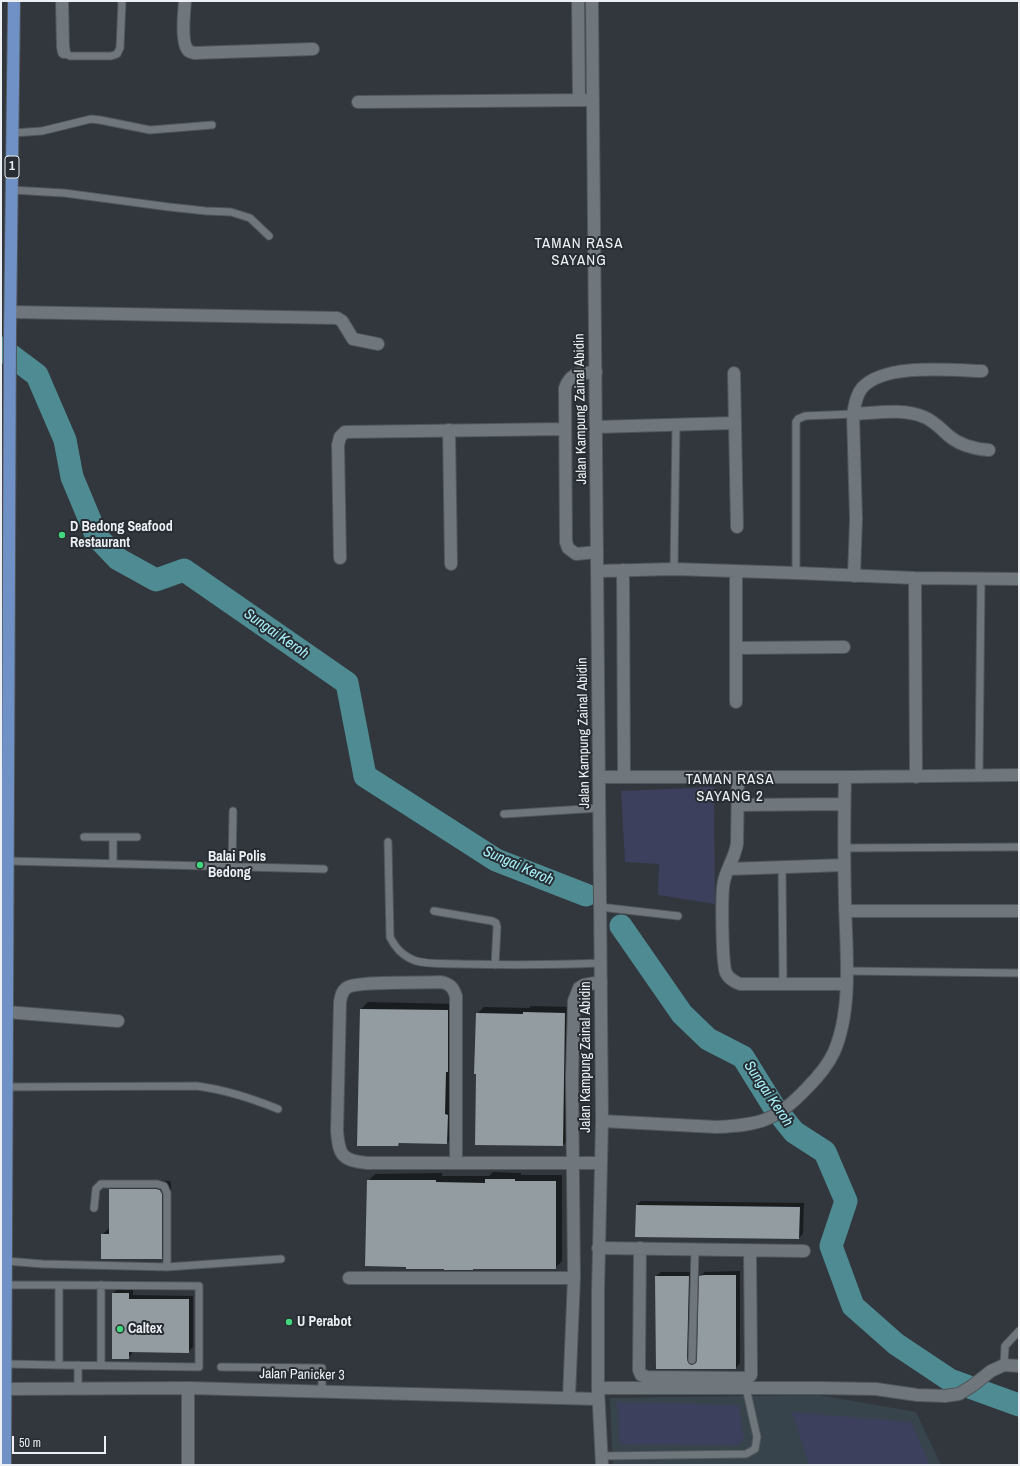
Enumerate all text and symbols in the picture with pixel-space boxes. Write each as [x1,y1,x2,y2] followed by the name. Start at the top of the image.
[5,156,19,178] road number: 1
[534,235,624,270] district label: TAMAN RASA SAYANG
[571,333,591,485] street label: Jalan Kampung Zainal Abidin
[70,519,173,552] place label: D Bedong Seafood Restaurant
[57,530,67,540] marker: D Bedong Seafood Restaurant
[240,605,312,663] water label: Sungai Keroh
[574,657,594,809] street label: Jalan Kampung Zainal Abidin
[685,771,775,806] district label: TAMAN RASA SAYANG 2
[480,842,556,890] water label: Sungai Keroh
[208,849,266,882] place label: Balai Polis Bedong
[195,860,205,870] marker: Balai Polis Bedong
[578,981,594,1133] street label: Jalan Kampung Zainal Abidin
[740,1058,796,1130] water label: Sungai Keroh
[297,1314,351,1330] place label: U Perabot
[284,1317,294,1327] marker: U Perabot
[128,1321,162,1337] place label: Caltex
[115,1324,125,1334] marker: Caltex
[259,1366,345,1384] street label: Jalan Panicker 3
[14,1428,108,1454] scale bar
[19,1435,41,1451] text: 50 m

